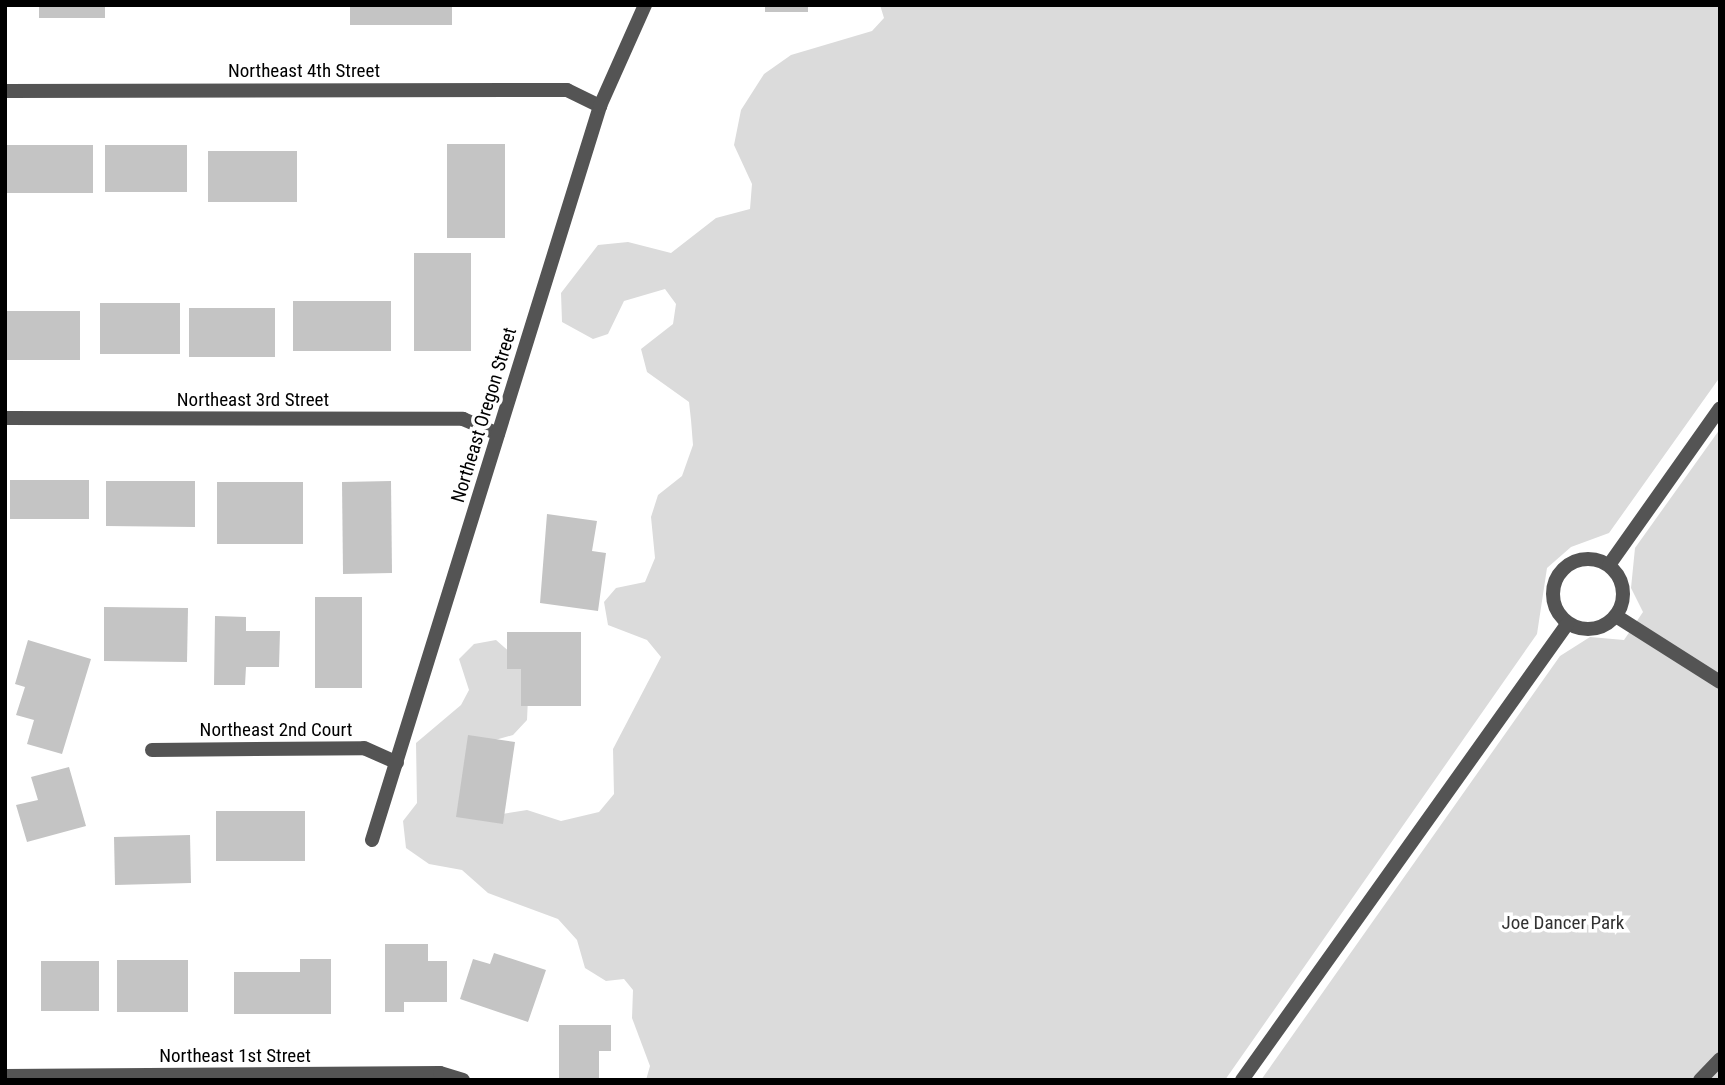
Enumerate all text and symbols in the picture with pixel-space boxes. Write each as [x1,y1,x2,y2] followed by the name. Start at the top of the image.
[228,60,380,82] street label: Northeast 4th Street
[447,325,521,505] street label: Northeast Oregon Street
[177,389,329,411] street label: Northeast 3rd Street
[200,719,352,741] street label: Northeast 2nd Court
[1502,912,1624,934] park label: Joe Dancer Park
[159,1045,311,1067] street label: Northeast 1st Street

